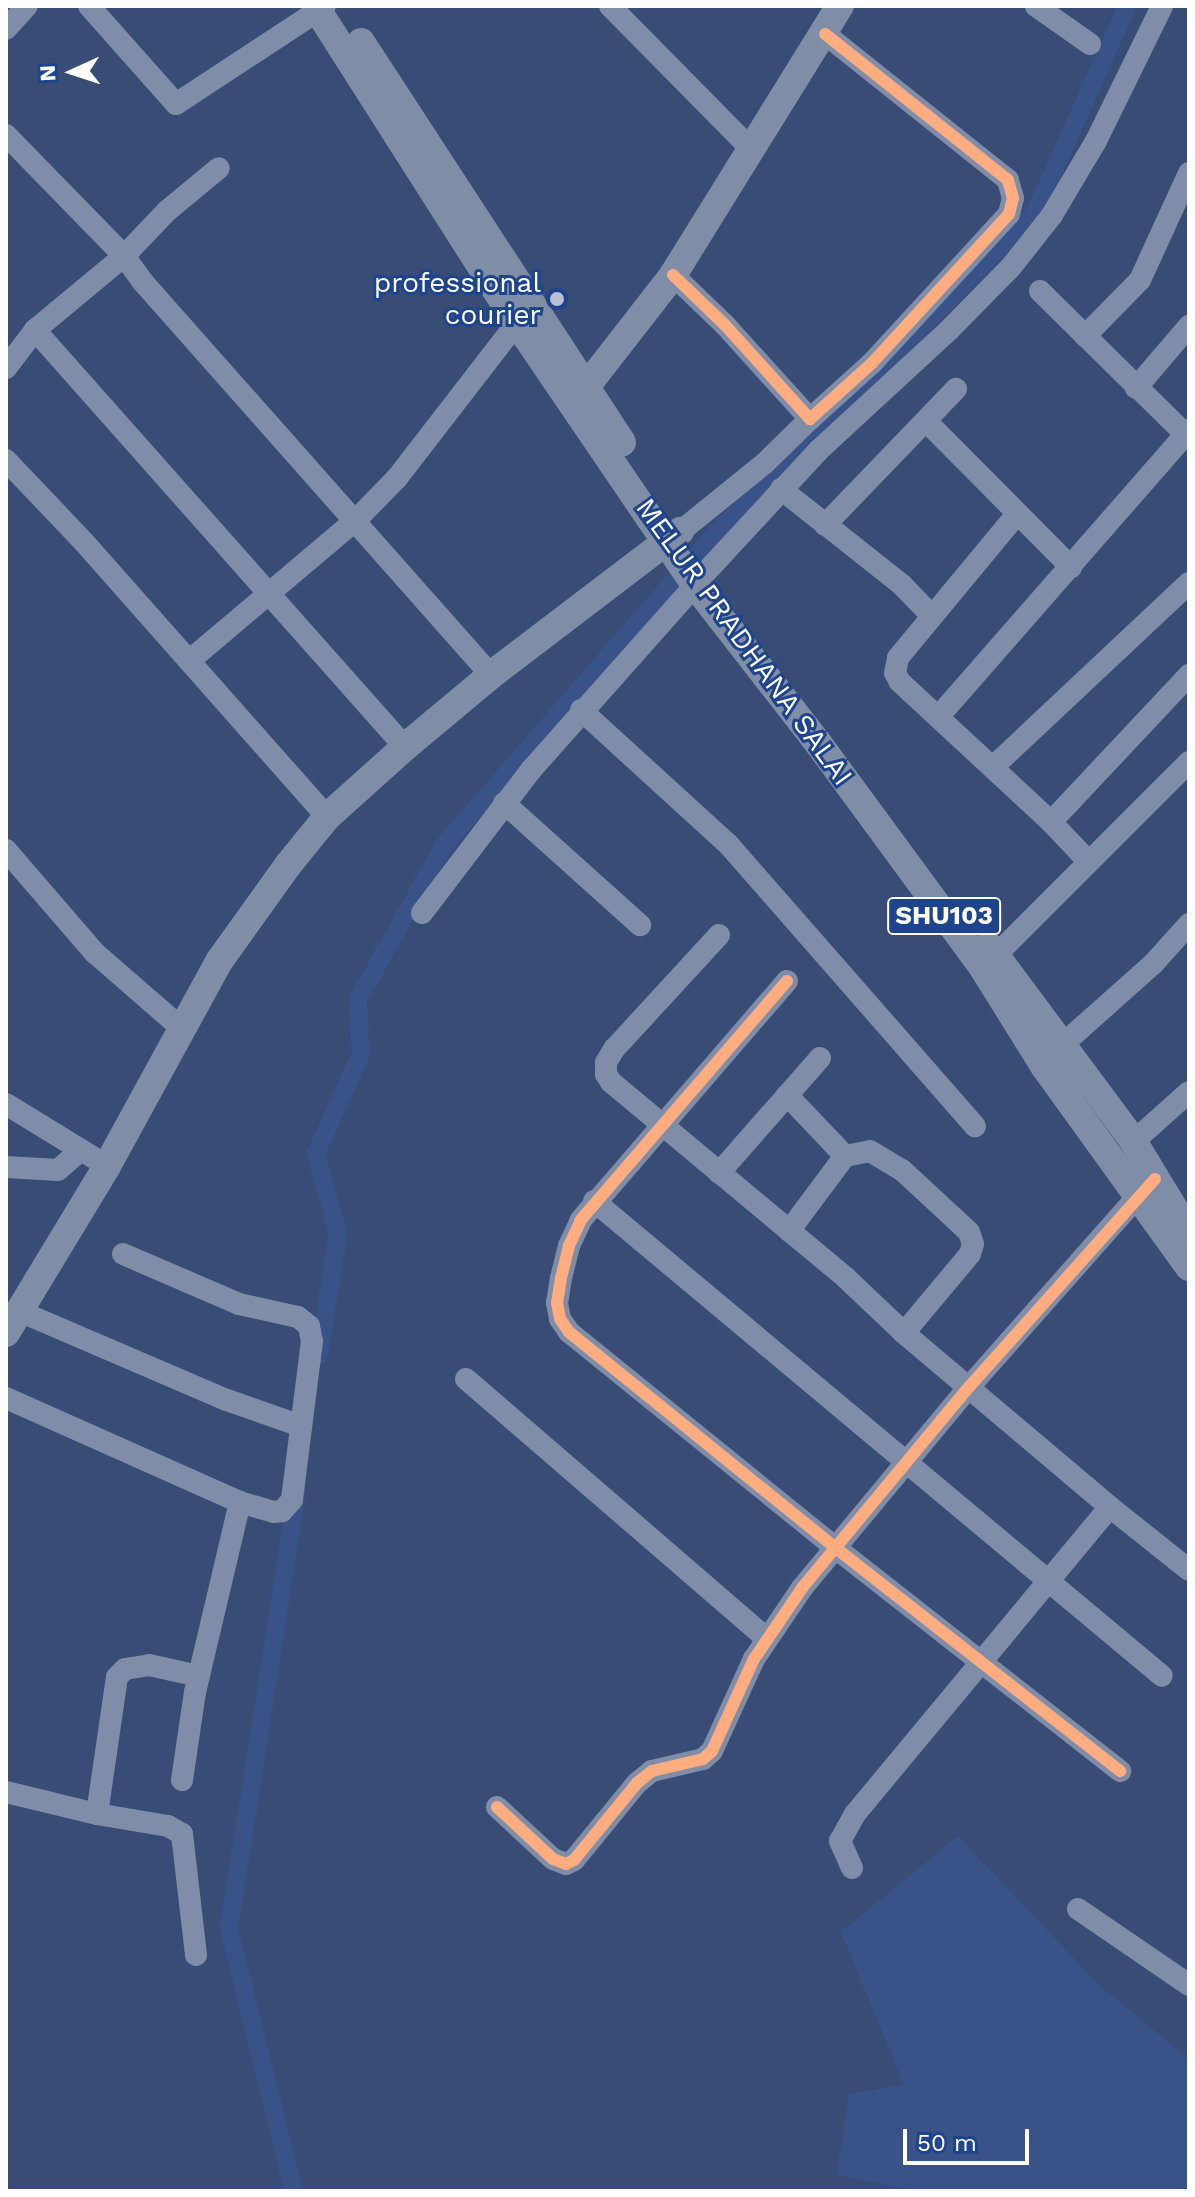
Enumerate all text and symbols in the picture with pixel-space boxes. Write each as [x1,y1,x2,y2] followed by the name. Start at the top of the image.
[32,32,112,112] north arrow
[35,64,60,82] text: N
[374,266,541,332] place label: professional courier
[548,290,566,308] marker: professional courier
[628,491,860,793] street label: MELUR PRADHANA SALAI
[886,894,1002,938] road number: SHU103
[907,2113,1033,2163] scale bar
[917,2129,977,2157] text: 50 m

